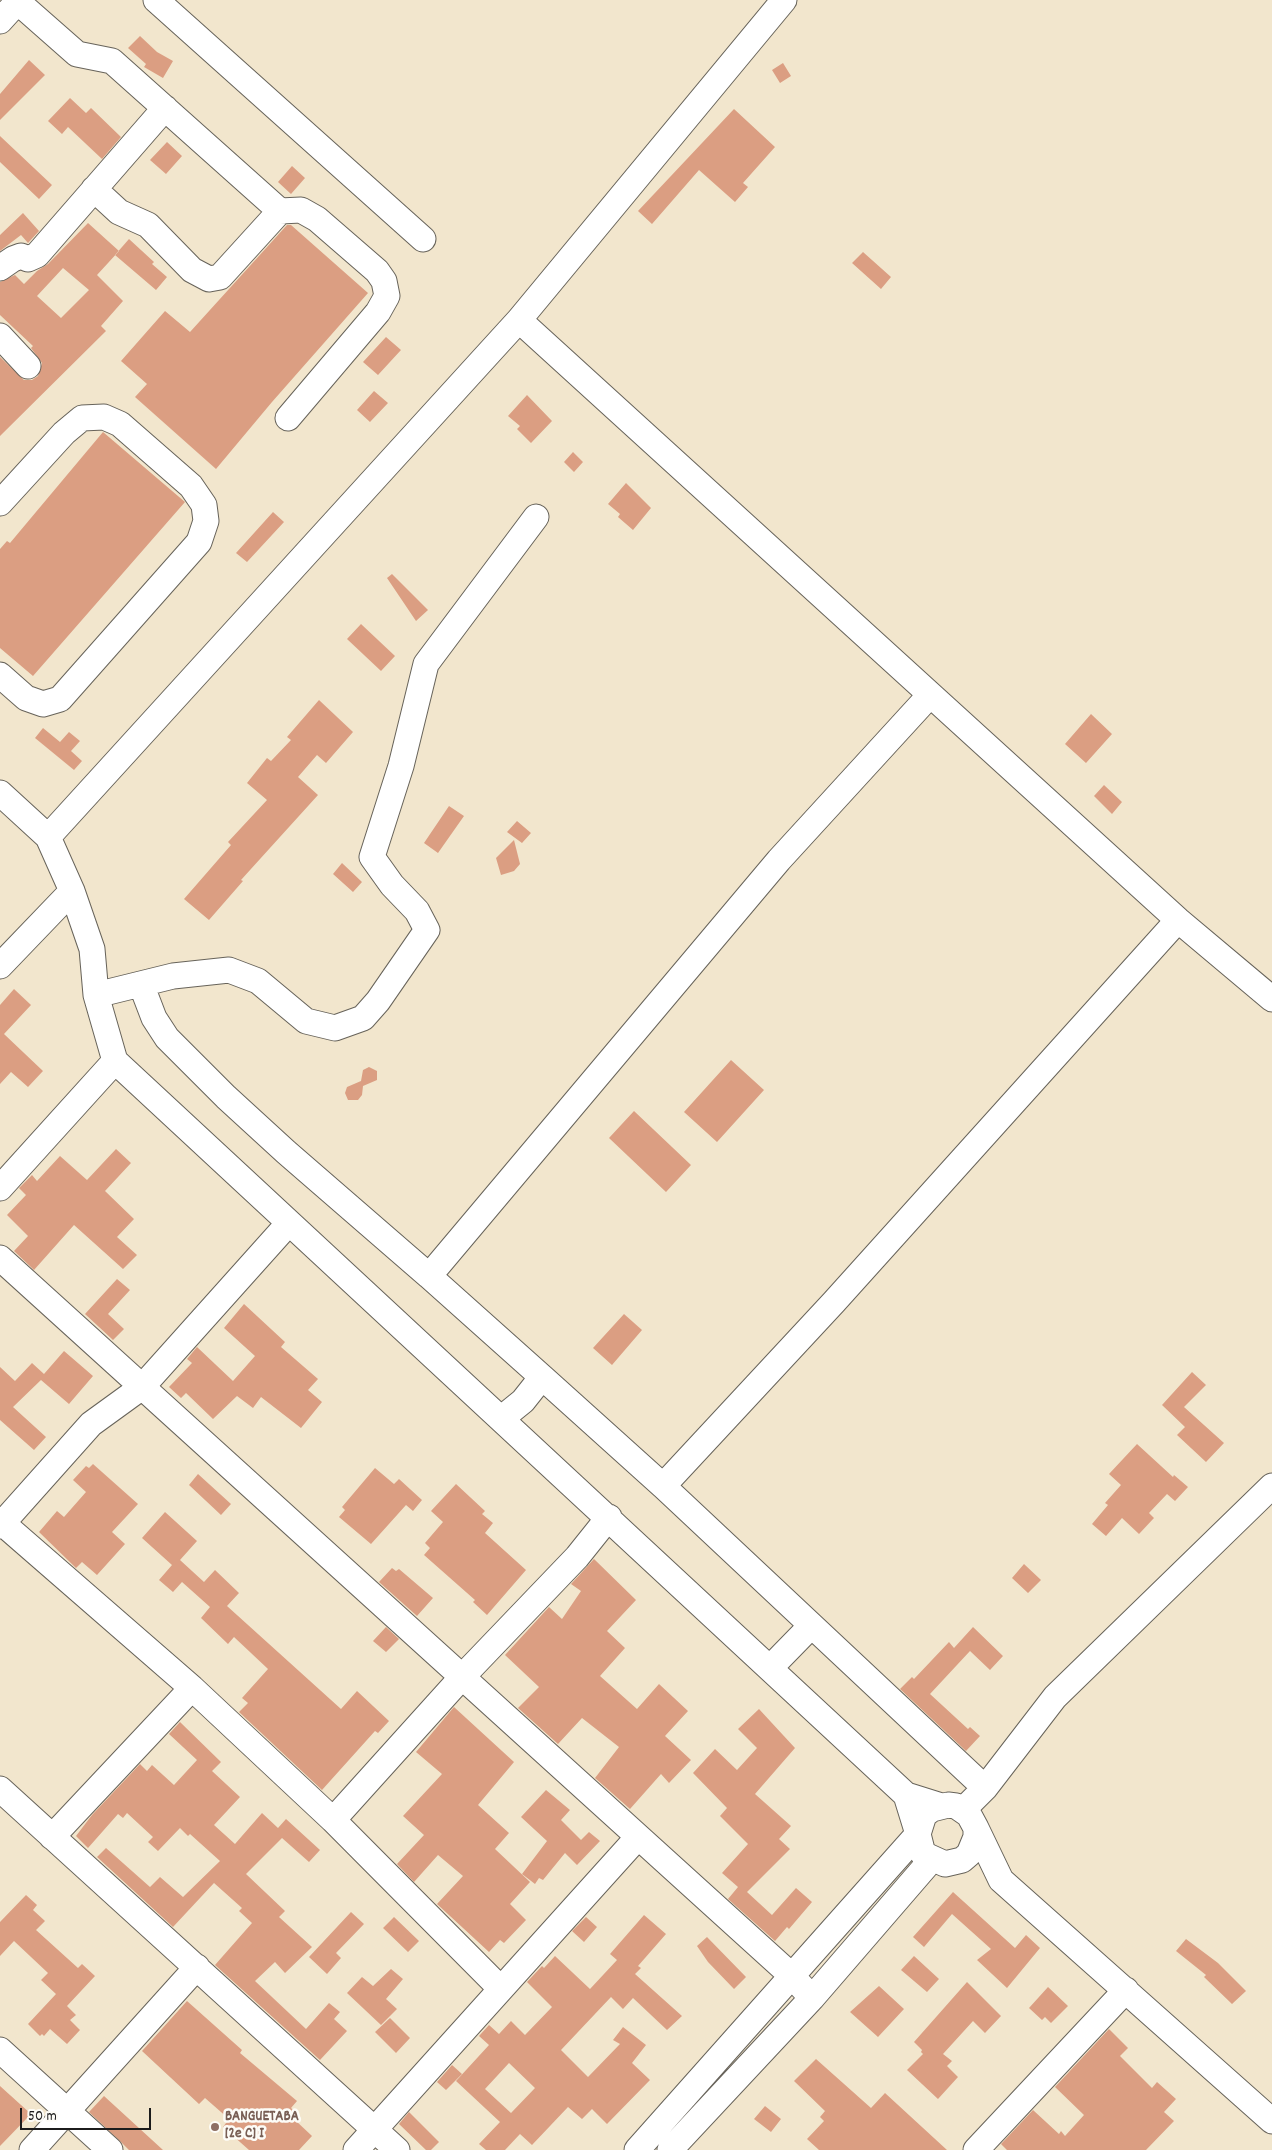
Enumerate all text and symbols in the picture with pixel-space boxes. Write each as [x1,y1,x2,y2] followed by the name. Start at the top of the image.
[22,2098,154,2130] scale bar
[28,2106,57,2128] text: 50 m
[225,2109,299,2144] place label: BANGUETABA [2e C] I
[209,2121,221,2133] marker: BANGUETABA [2e C] I

